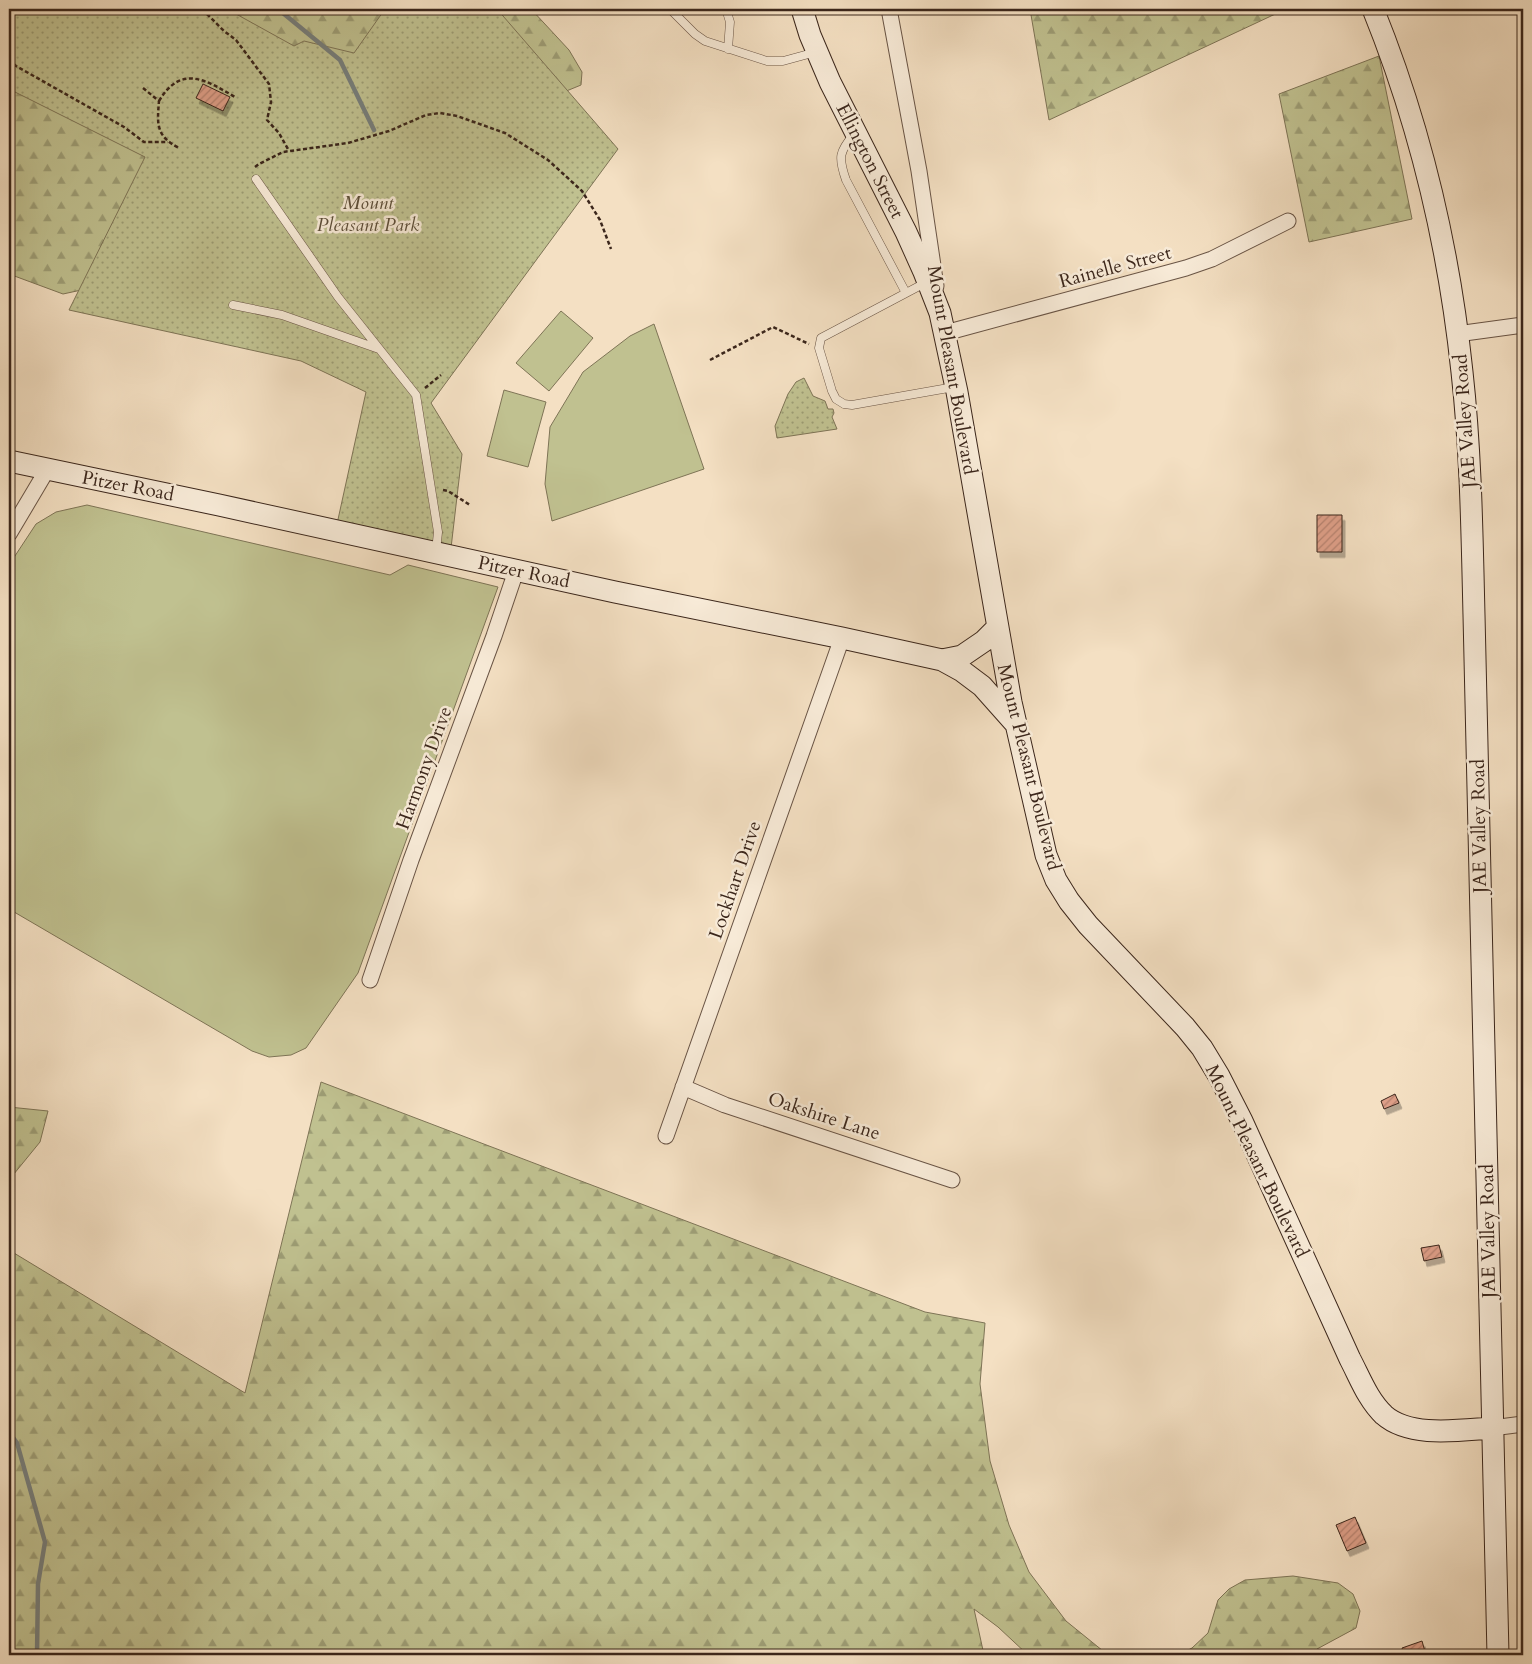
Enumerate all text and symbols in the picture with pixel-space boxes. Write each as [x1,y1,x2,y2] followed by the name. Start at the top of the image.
[830,99,910,223] street label: Ellington Street
[317,190,420,238] park label: Mount Pleasant Park
[1056,240,1174,294] street label: Rainelle Street
[921,263,983,477] street label: Mount Pleasant Boulevard
[1447,353,1483,492] street label: JAE Valley Road
[80,464,176,508] street label: Pitzer Road
[476,550,572,594] street label: Pitzer Road
[991,661,1067,873] street label: Mount Pleasant Boulevard
[390,703,458,833] street label: Harmony Drive
[1465,759,1493,896] street label: JAE Valley Road
[703,818,767,942] street label: Lockhart Drive
[1199,1060,1315,1262] street label: Mount Pleasant Boulevard
[764,1086,884,1146] street label: Oakshire Lane
[1474,1164,1502,1301] street label: JAE Valley Road

